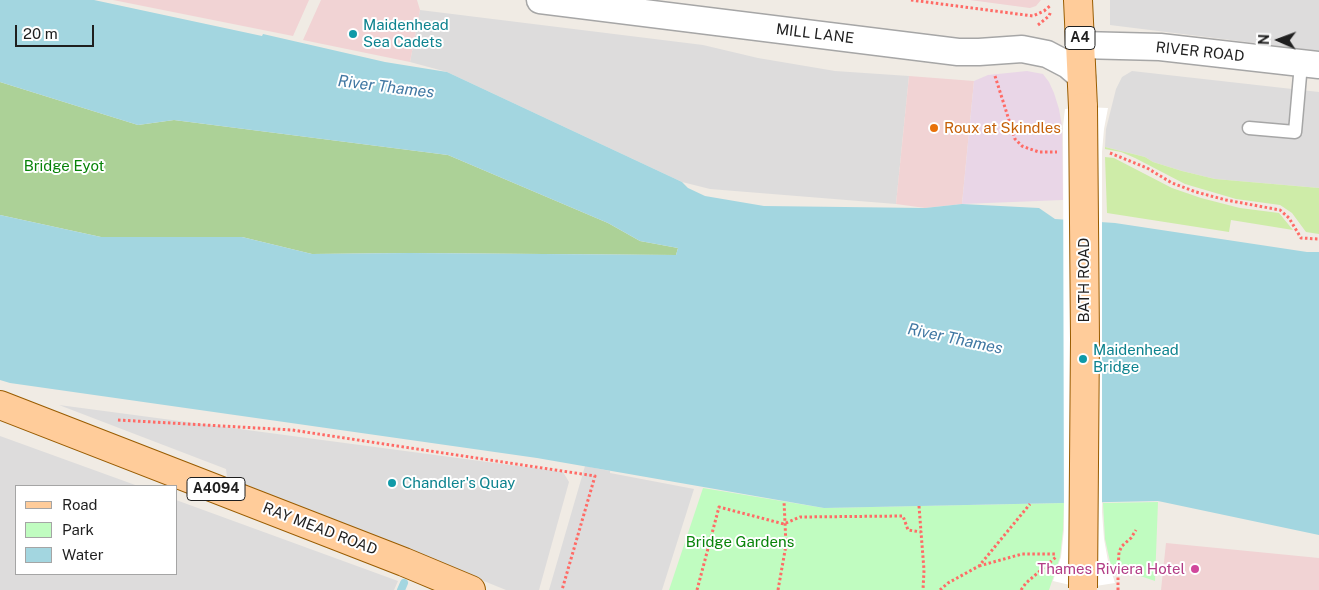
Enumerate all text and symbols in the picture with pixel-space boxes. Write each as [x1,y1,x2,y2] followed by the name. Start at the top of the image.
[18,15,96,47] scale bar
[1254,15,1304,65] north arrow
[363,16,449,51] place label: Maidenhead Sea Cadets
[775,20,855,48] street label: MILL LANE
[23,25,58,42] text: 20 m
[1065,26,1095,49] road number: A4
[347,28,359,40] marker: Maidenhead Sea Cadets
[1256,34,1272,45] text: N
[1155,38,1245,66] street label: RIVER ROAD
[337,72,435,102] water label: River Thames
[944,119,1061,137] place label: Roux at Skindles
[928,122,940,134] marker: Roux at Skindles
[24,157,104,175] park label: Bridge Eyot
[1075,238,1093,322] street label: BATH ROAD
[906,320,1004,358] water label: River Thames
[1093,341,1179,376] place label: Maidenhead Bridge
[1077,353,1089,365] marker: Maidenhead Bridge
[402,474,515,492] place label: Chandler's Quay
[386,477,398,489] marker: Chandler's Quay
[187,478,245,500] road number: A4094
[15,485,178,575] legend
[62,496,98,513] text: Road
[260,499,380,559] street label: RAY MEAD ROAD
[62,521,94,538] text: Park
[686,533,794,551] park label: Bridge Gardens
[62,546,104,563] text: Water
[1037,560,1185,578] place label: Thames Riviera Hotel
[1189,563,1201,575] marker: Thames Riviera Hotel

